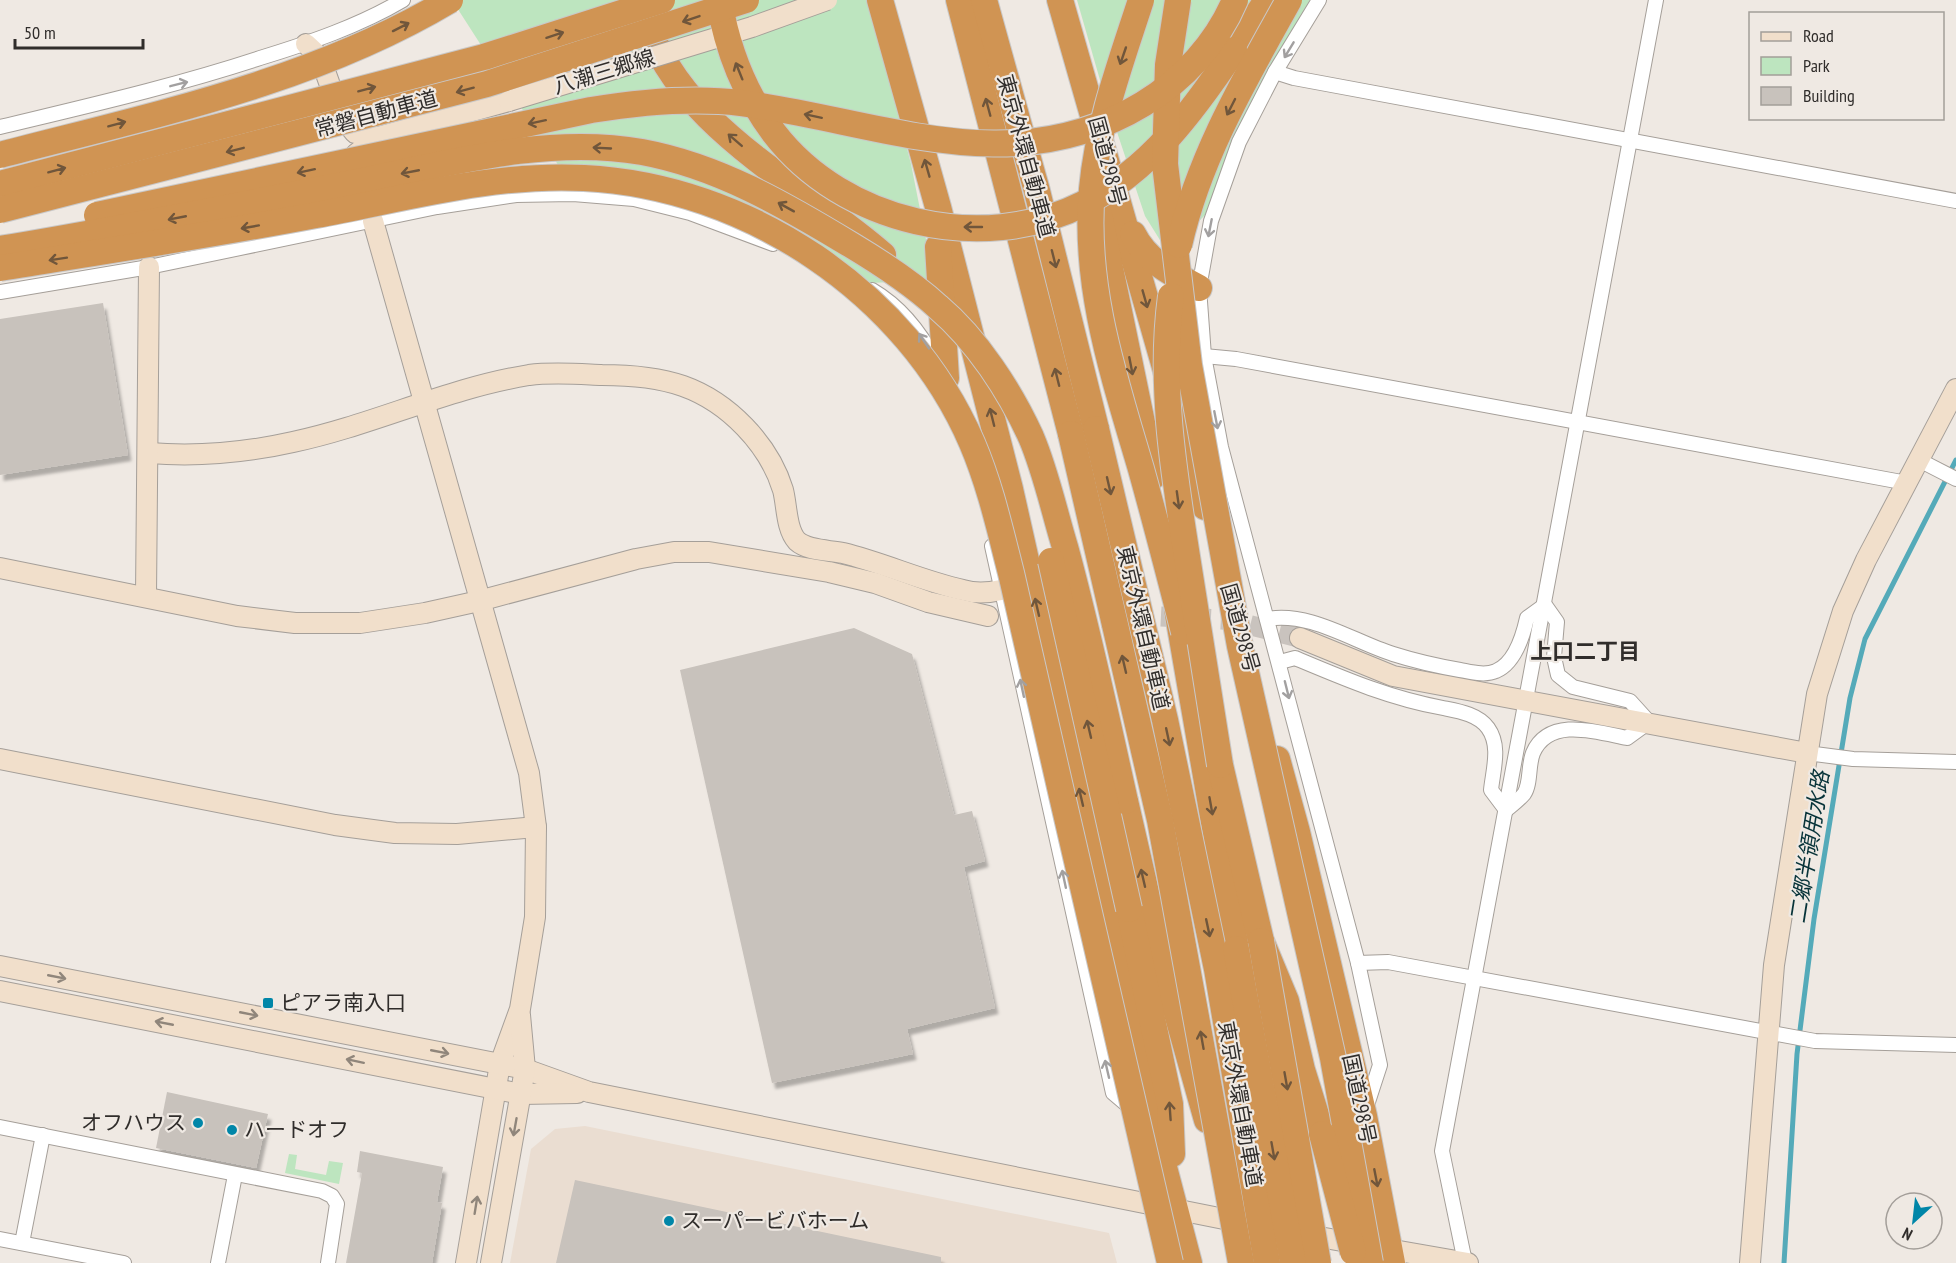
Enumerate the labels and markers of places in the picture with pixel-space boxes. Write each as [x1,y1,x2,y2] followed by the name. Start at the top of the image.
[280,989,406,1016] place label: ピアラ南入口
[261,996,275,1010] marker: ピアラ南入口
[81,1109,186,1136] place label: オフハウス
[191,1116,205,1130] marker: オフハウス
[244,1116,349,1143] place label: ハードオフ
[225,1123,239,1137] marker: ハードオフ
[681,1207,869,1234] place label: スーパービバホーム
[662,1214,676,1228] marker: スーパービバホーム

